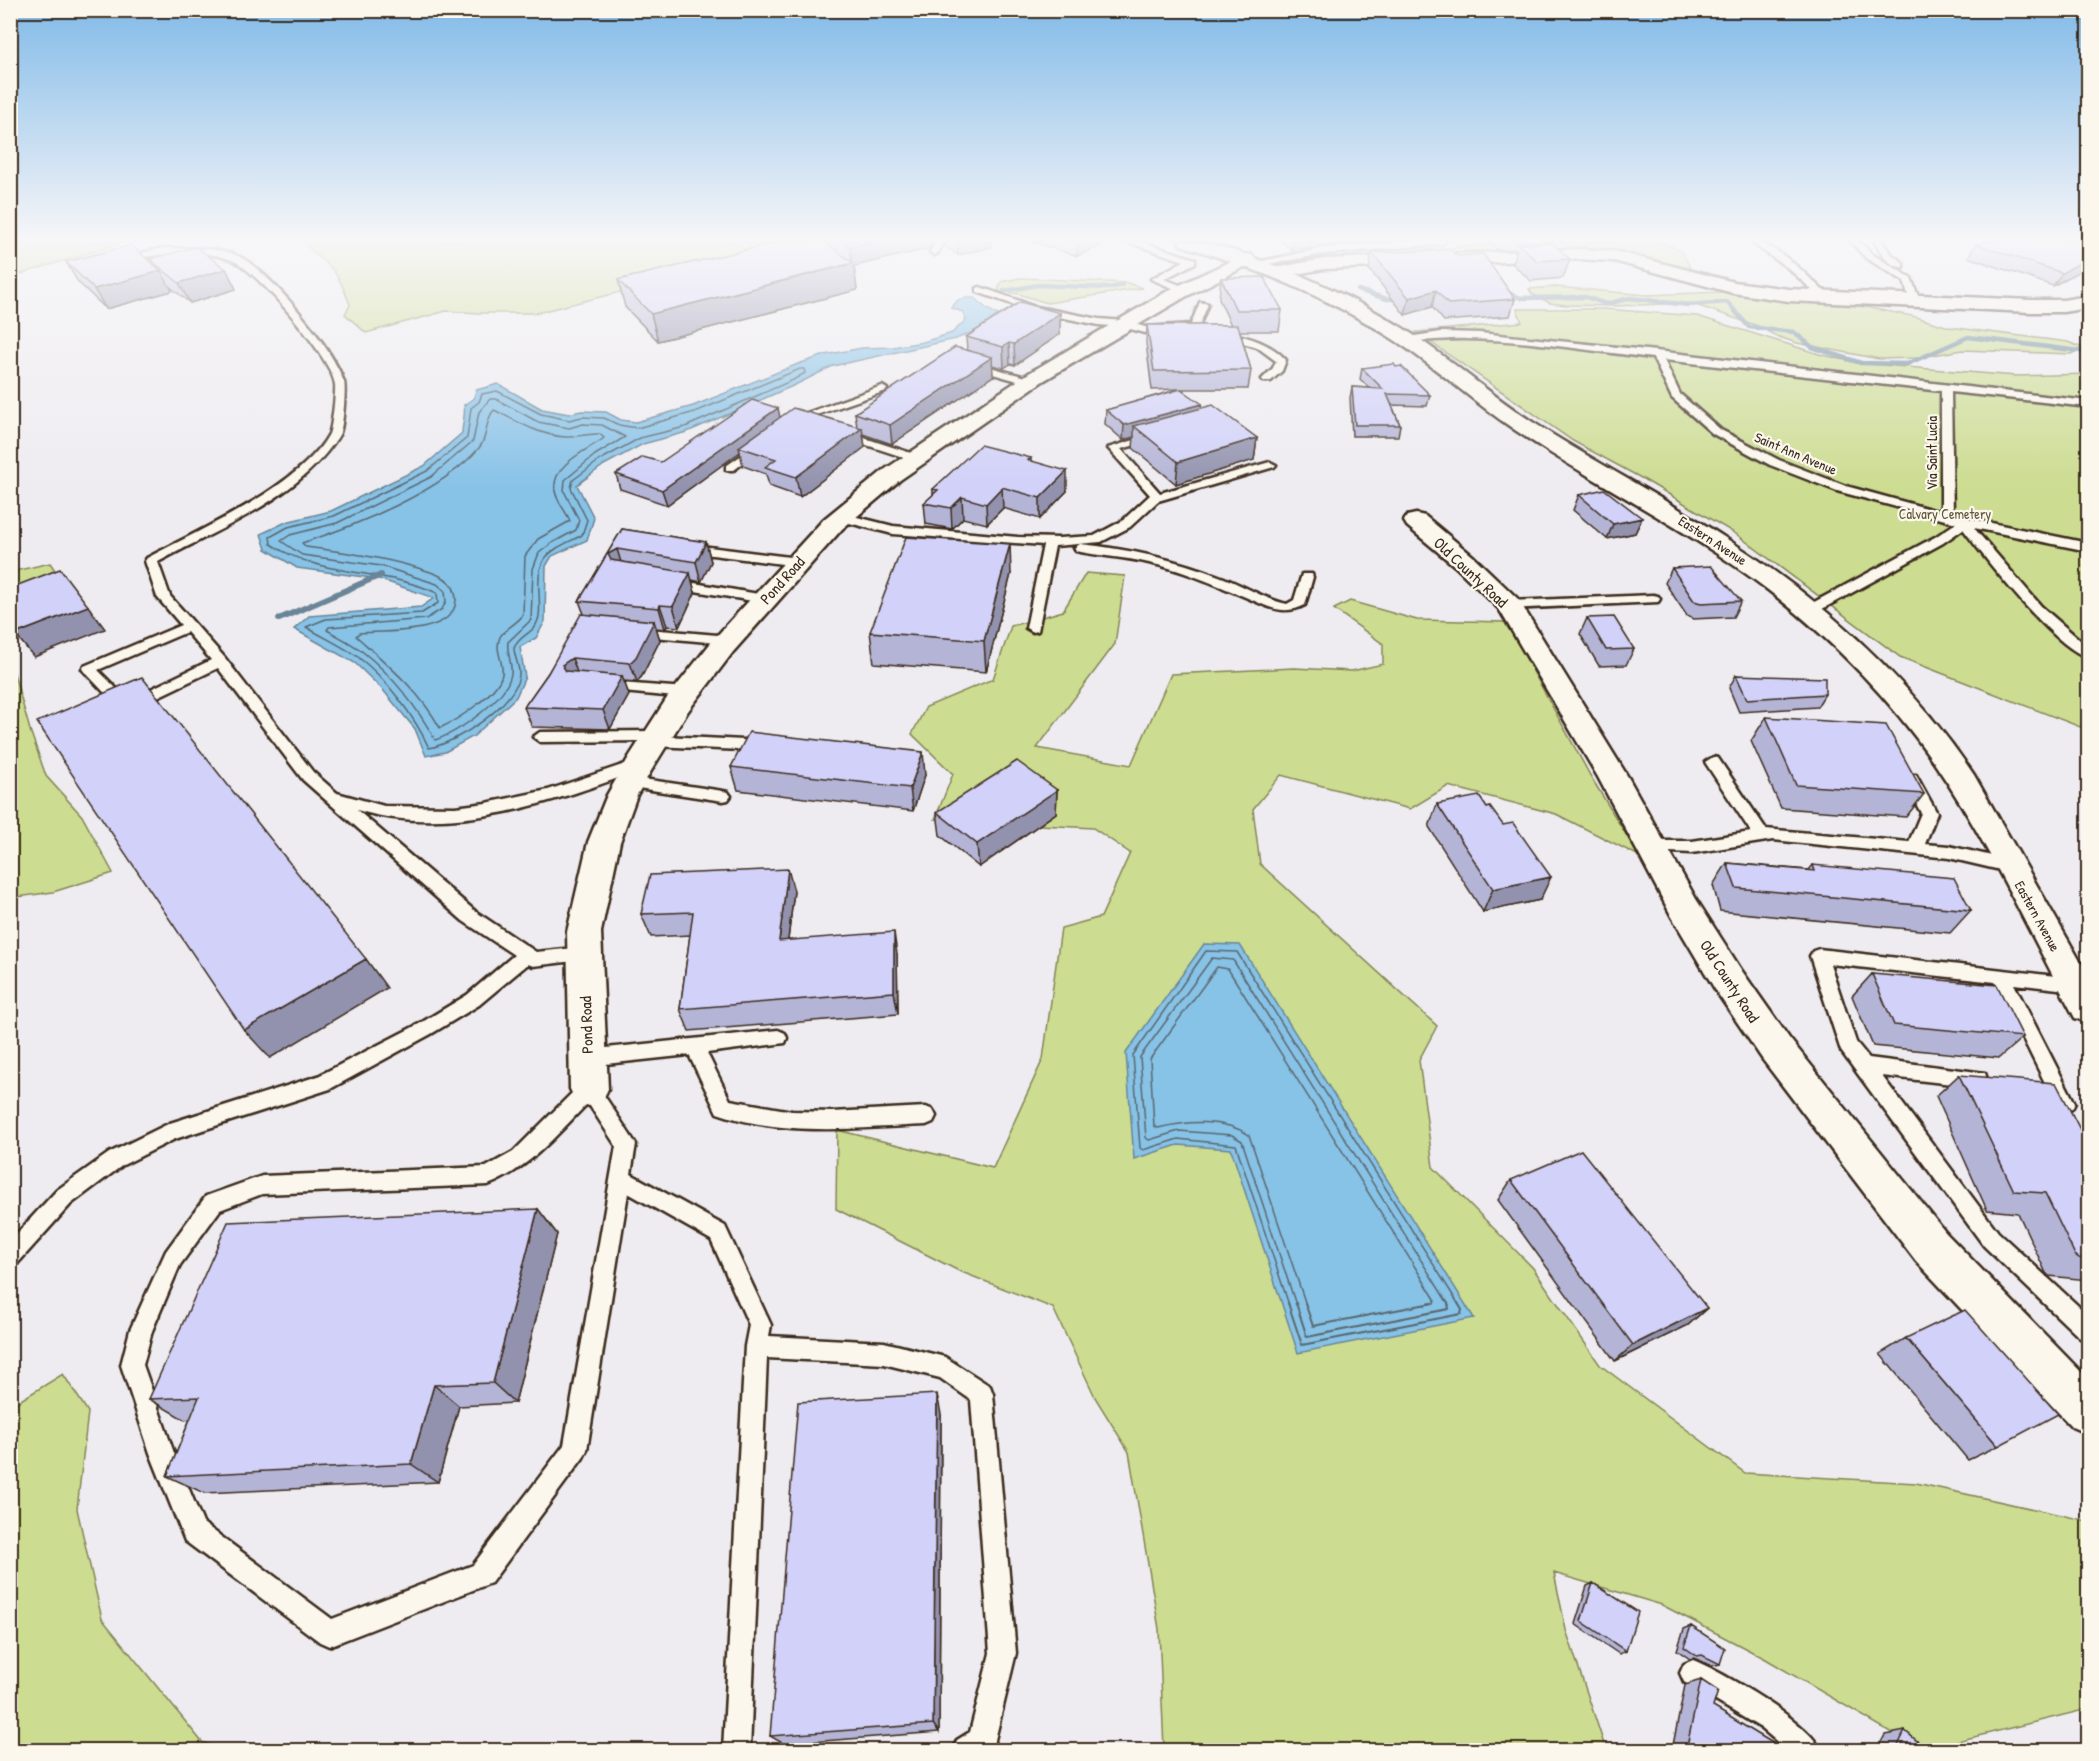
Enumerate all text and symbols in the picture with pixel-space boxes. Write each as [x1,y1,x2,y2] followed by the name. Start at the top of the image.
[1922,415,1941,490] street label: Via Saint Lucia
[1752,427,1840,479] street label: Saint Ann Avenue
[1899,504,1991,524] park label: Calvary Cemetery
[1675,511,1751,569] street label: Eastern Avenue
[1429,532,1513,612] street label: Old County Road
[755,551,809,609] street label: Pond Road
[2011,877,2065,955] street label: Eastern Avenue
[1695,936,1765,1026] street label: Old County Road
[574,996,598,1054] street label: Pond Road

